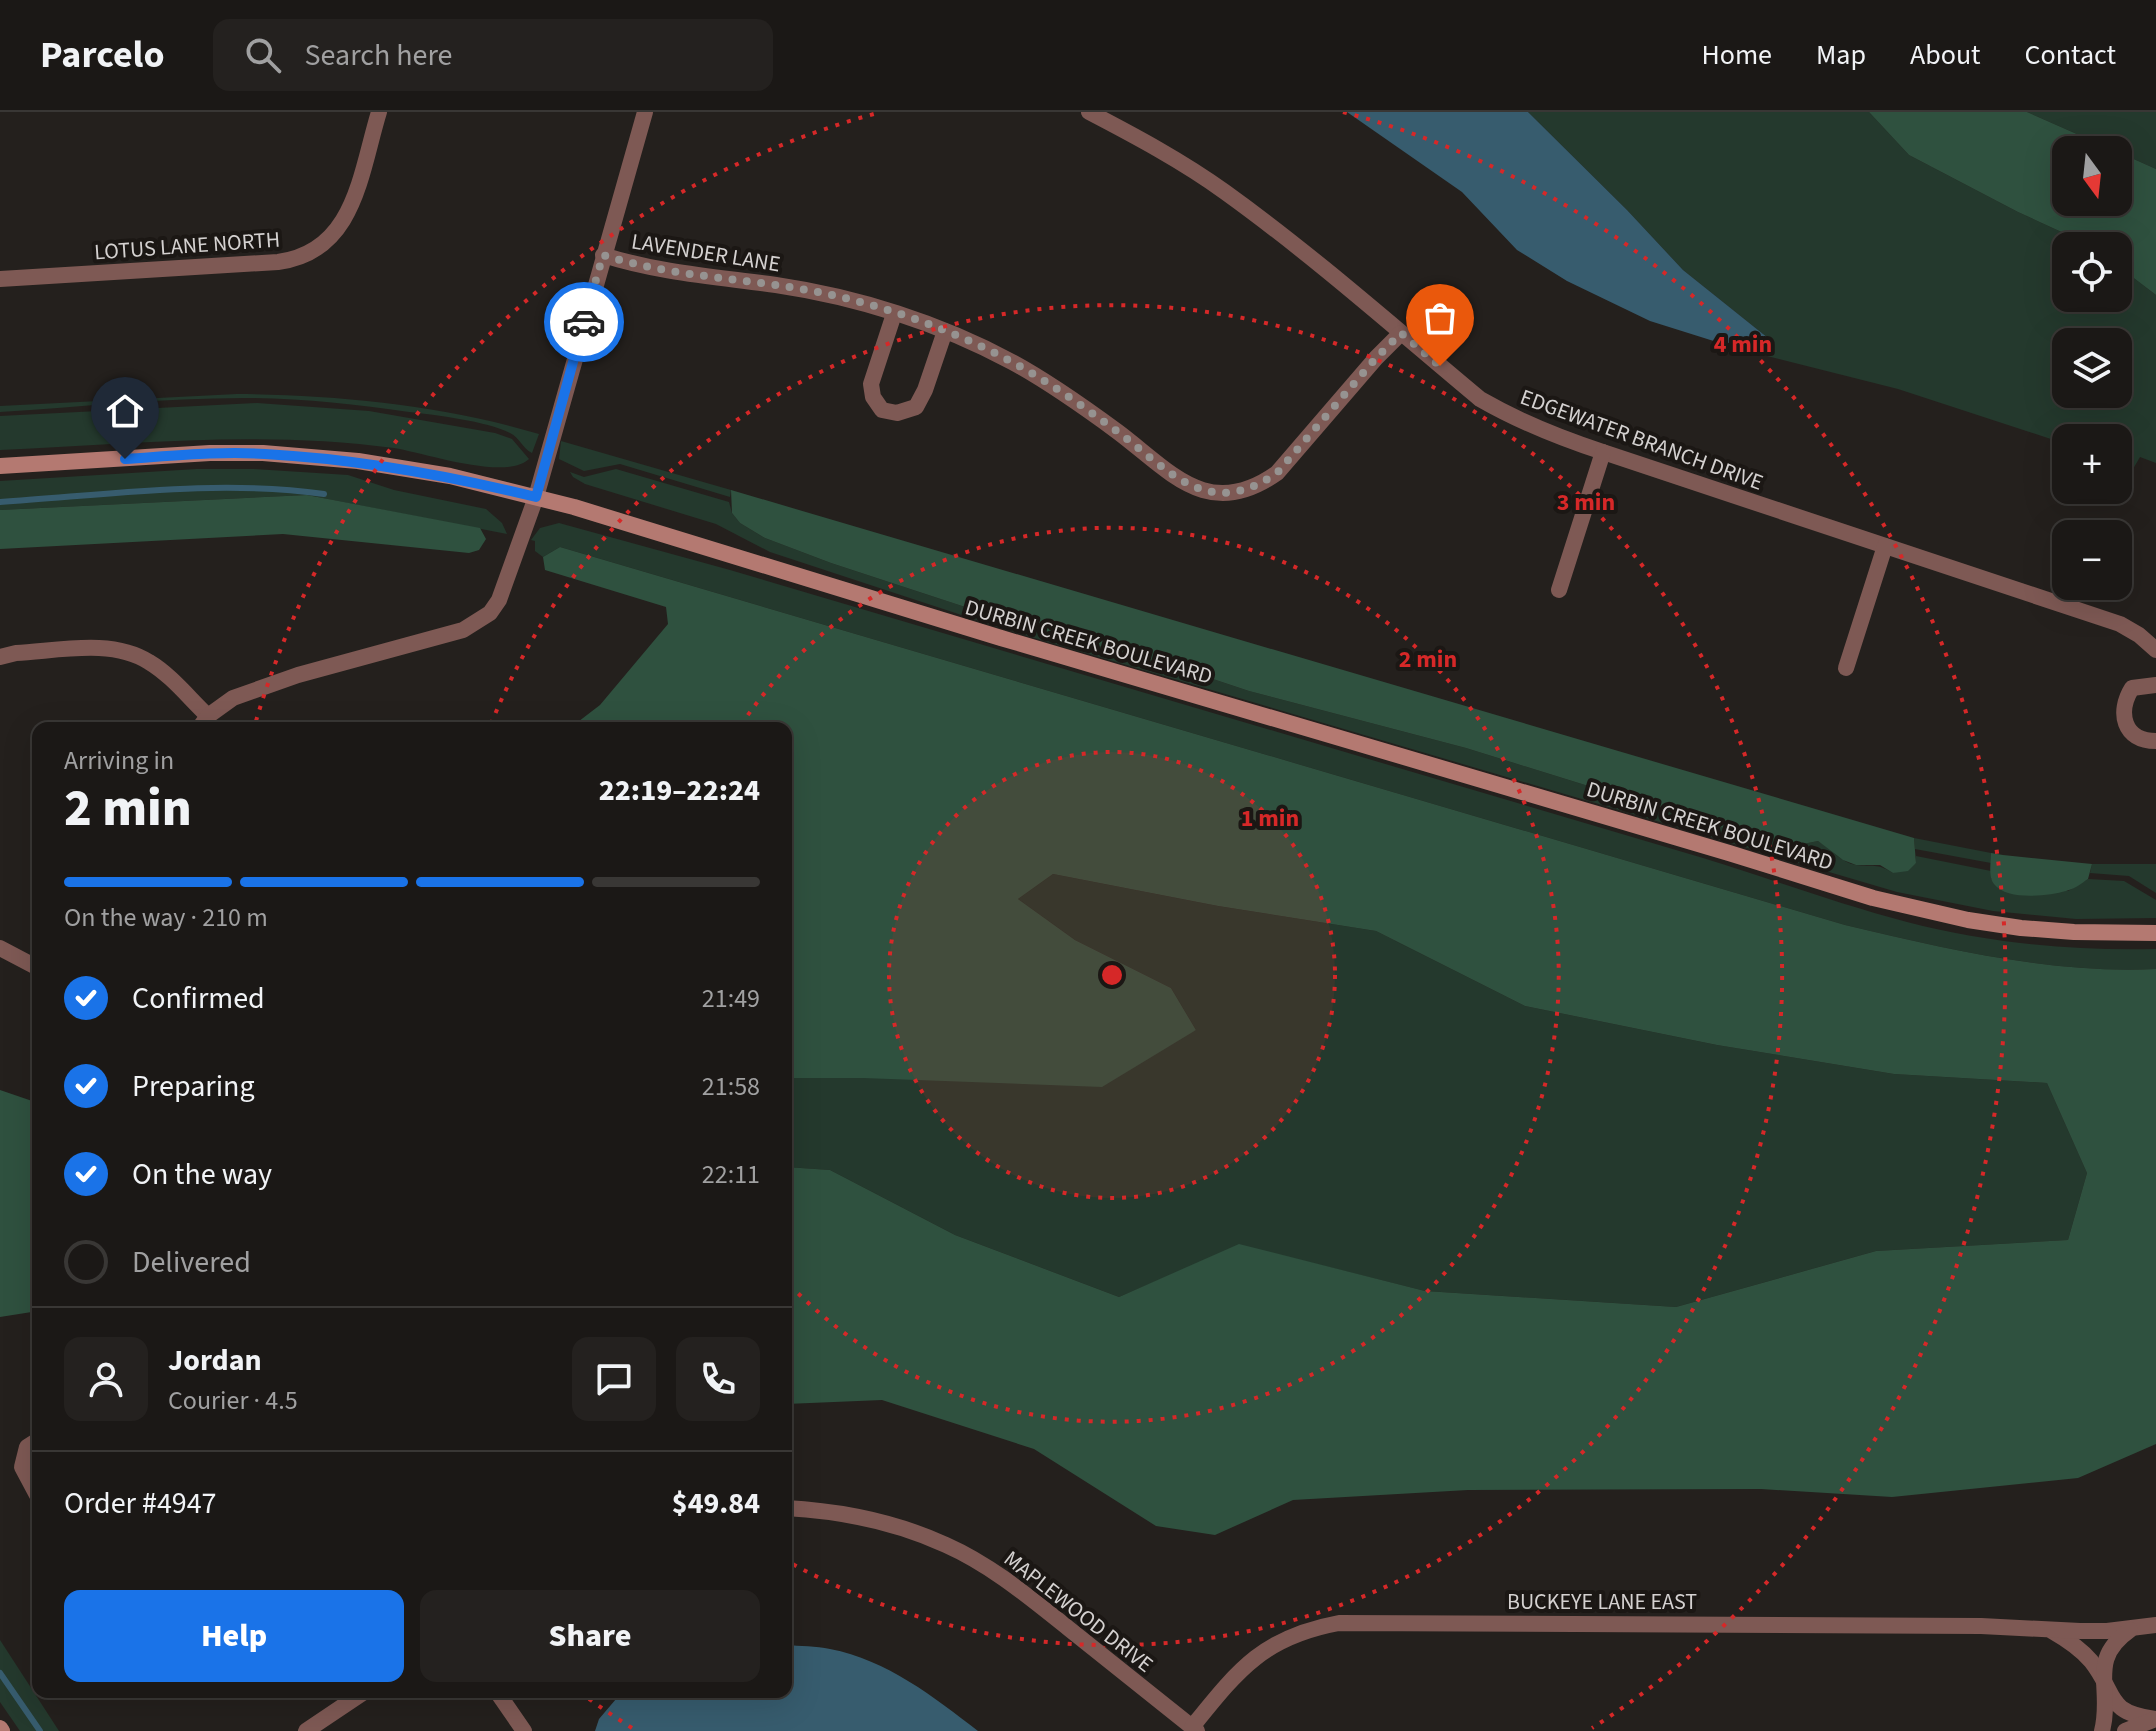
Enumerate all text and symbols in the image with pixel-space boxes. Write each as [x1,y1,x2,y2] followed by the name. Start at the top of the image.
[213,19,773,91] search box
[40,28,165,82] text: Parcelo
[241,33,285,77] icon: search
[305,34,452,77] text: Search here
[1701,35,1772,75] text: Home
[1816,35,1866,75] text: Map
[1910,35,1981,75] text: About
[2025,35,2116,75] text: Contact
[2052,136,2132,216] north arrow
[2052,136,2132,600] map controls
[93,224,281,268] street label: LOTUS LANE NORTH
[629,225,782,281] street label: LAVENDER LANE
[2052,232,2132,312] button: locate
[544,282,624,362] courier
[1406,284,1474,366] pin
[1418,296,1462,340] icon: bag
[562,300,606,344] icon: car
[1714,327,1772,362] text: 4 min
[2052,328,2132,408] button: layers
[91,377,159,459] pin
[1516,381,1768,499] street label: EDGEWATER BRANCH DRIVE
[103,389,147,433] icon: home
[2052,424,2132,504] button: +
[1557,485,1615,520] text: 3 min
[2052,520,2132,600] button: −
[961,591,1216,693] street label: DURBIN CREEK BOULEVARD
[1399,642,1457,677] text: 2 min
[64,742,174,779] text: Arriving in
[599,769,760,812] text: 22:19–22:24
[64,772,192,846] text: 2 min
[1583,773,1837,879] street label: DURBIN CREEK BOULEVARD
[1241,801,1299,836] text: 1 min
[64,899,268,936] text: On the way · 210 m
[1098,961,1126,989] centre of rings
[64,976,108,1020] icon: check
[132,977,265,1020] text: Confirmed
[702,980,760,1017] text: 21:49
[64,1064,108,1108] icon: check
[132,1065,255,1108] text: Preparing
[702,1068,760,1105] text: 21:58
[64,1152,108,1196] icon: check
[132,1153,272,1196] text: On the way
[702,1156,760,1193] text: 22:11
[132,1241,251,1284] text: Delivered
[64,1337,148,1421] button: person
[572,1337,656,1421] button: chat
[676,1337,760,1421] button: phone
[168,1339,262,1382] text: Jordan
[168,1382,298,1419] text: Courier · 4.5
[64,1482,217,1525] text: Order #4947
[672,1482,760,1525] text: $49.84
[997,1543,1160,1680] street label: MAPLEWOOD DRIVE
[1507,1586,1697,1618] street label: BUCKEYE LANE EAST
[64,1590,404,1682] button: Help
[420,1590,760,1682] button: Share

